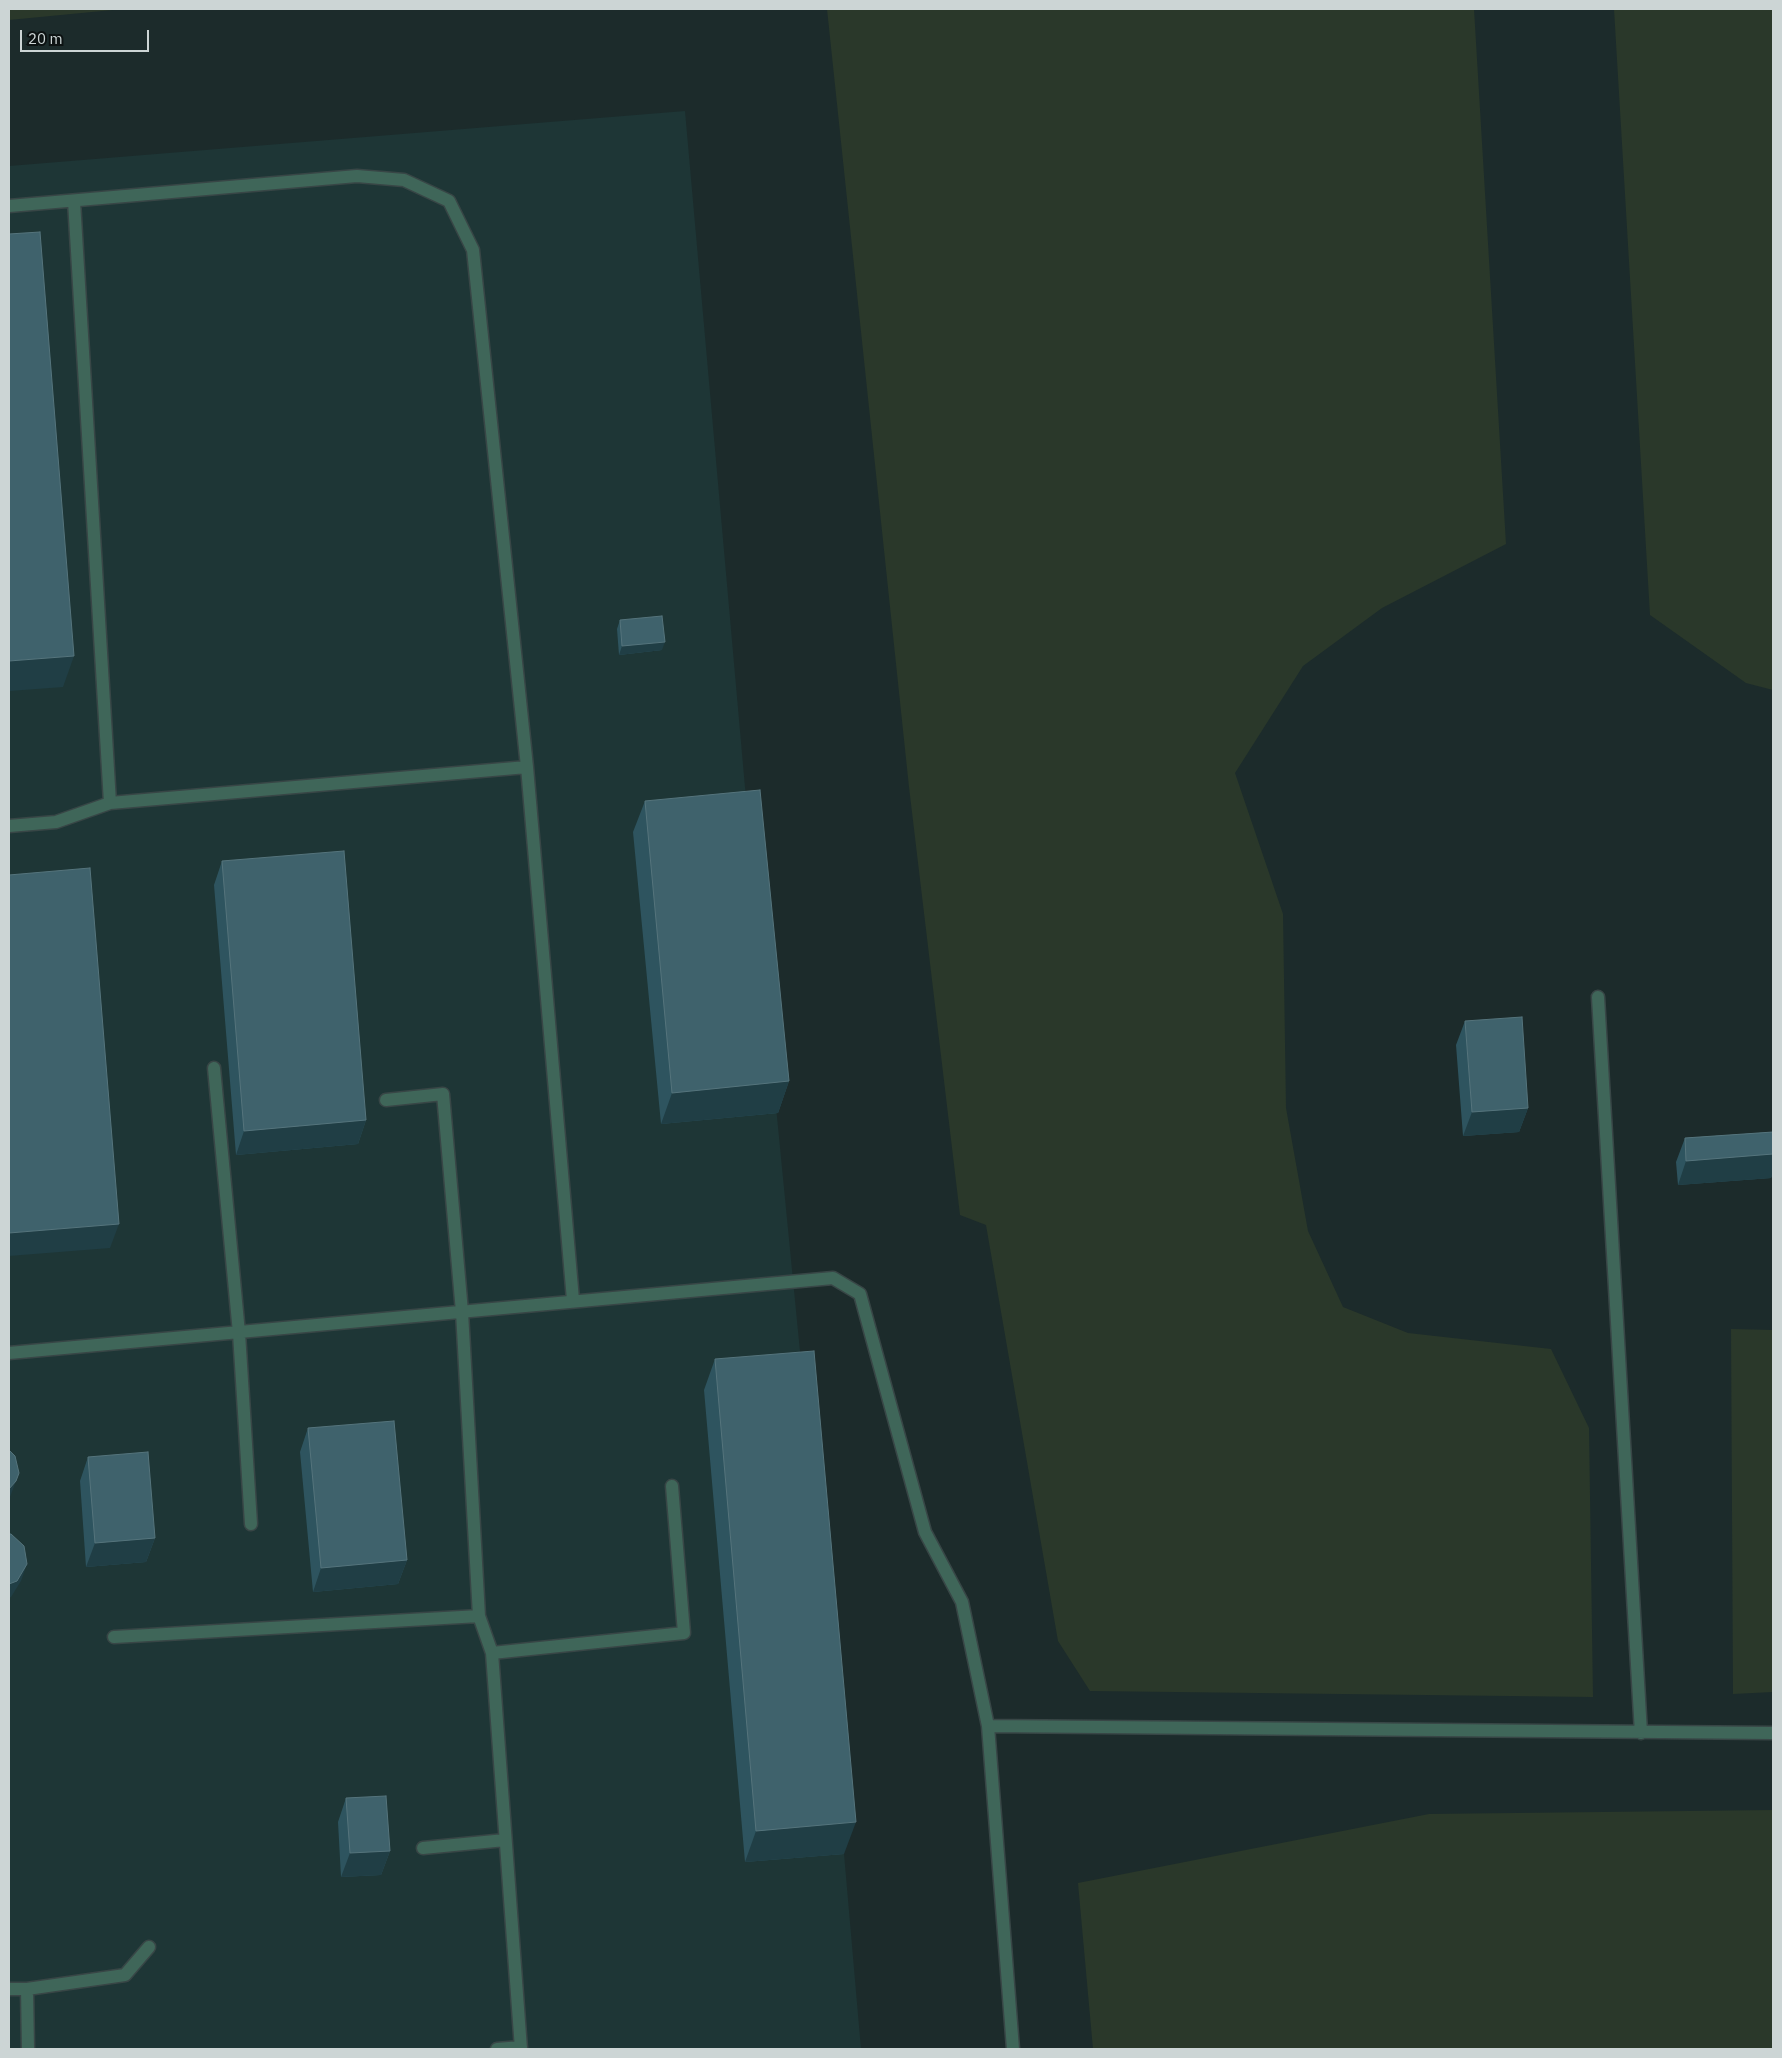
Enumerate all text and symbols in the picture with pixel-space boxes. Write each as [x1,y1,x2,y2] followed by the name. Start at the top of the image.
[22,20,151,52] scale bar
[28,29,63,48] text: 20 m

